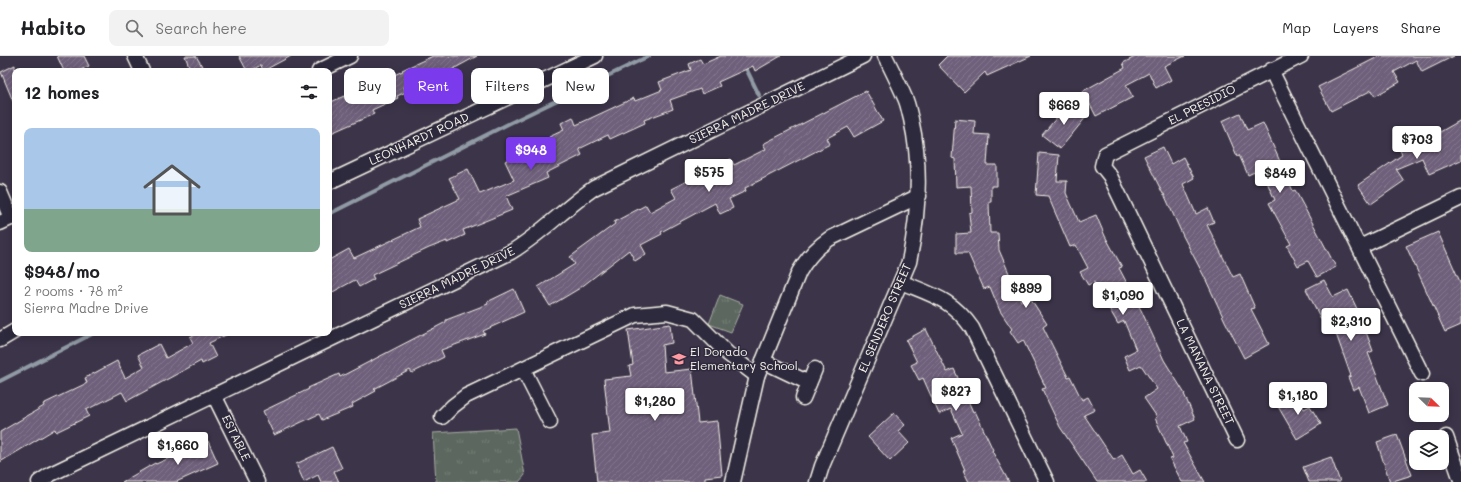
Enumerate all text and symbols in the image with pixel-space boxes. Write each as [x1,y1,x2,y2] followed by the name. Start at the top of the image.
[109,10,389,46] search box
[20,15,85,40] text: Habito
[123,17,145,39] icon: search
[155,18,247,38] text: Search here
[1282,18,1311,37] text: Map
[1333,18,1379,37] text: Layers
[1401,18,1441,37] text: Share
[344,68,396,104] chip: Buy
[404,68,463,104] chip: Rent
[471,68,544,104] chip: Filters
[552,68,609,104] chip: New
[686,77,807,147] street label: SIERRA MADRE DRIVE
[1165,80,1238,128] street label: EL PRESIDIO
[24,81,100,103] text: 12 homes
[298,81,320,103] icon: filters
[1040,92,1088,126] pin: $669
[1048,96,1080,113] text: $669
[366,108,471,168] street label: LEONHARDT ROAD
[1393,126,1441,160] pin: $703
[1401,130,1433,147] text: $703
[507,137,555,171] pin: $948
[515,141,547,158] text: $948
[136,154,208,226] icon: home
[685,159,733,193] pin: $575
[1256,160,1304,194] pin: $849
[694,163,724,180] text: $575
[1264,164,1296,181] text: $849
[396,242,517,312] street label: SIERRA MADRE DRIVE
[24,260,100,282] text: $948/mo
[854,260,914,375] street label: EL SENDERO STREET
[1002,275,1050,309] pin: $899
[1010,279,1042,296] text: $899
[24,282,123,299] text: 2 rooms · 78 m²
[1090,282,1156,316] pin: $1,090
[1102,286,1144,303] text: $1,090
[24,299,148,316] text: Sierra Madre Drive
[1318,308,1384,342] pin: $2,310
[1330,312,1372,329] text: $2,310
[1173,316,1239,428] street label: LA MANANA STREET
[690,343,798,373] place label: El Dorado Elementary School
[671,351,687,367] school or university icon: El Dorado Elementary School
[932,378,980,412] pin: $827
[941,382,971,399] text: $827
[1265,382,1331,416] pin: $1,180
[1409,382,1449,422] north arrow
[1409,382,1449,470] map controls
[1278,386,1318,403] text: $1,180
[622,388,688,422] pin: $1,280
[634,392,676,409] text: $1,280
[219,412,255,463] street label: ESTABLE
[1409,430,1449,470] button: layers
[145,432,211,466] pin: $1,660
[157,436,199,453] text: $1,660

